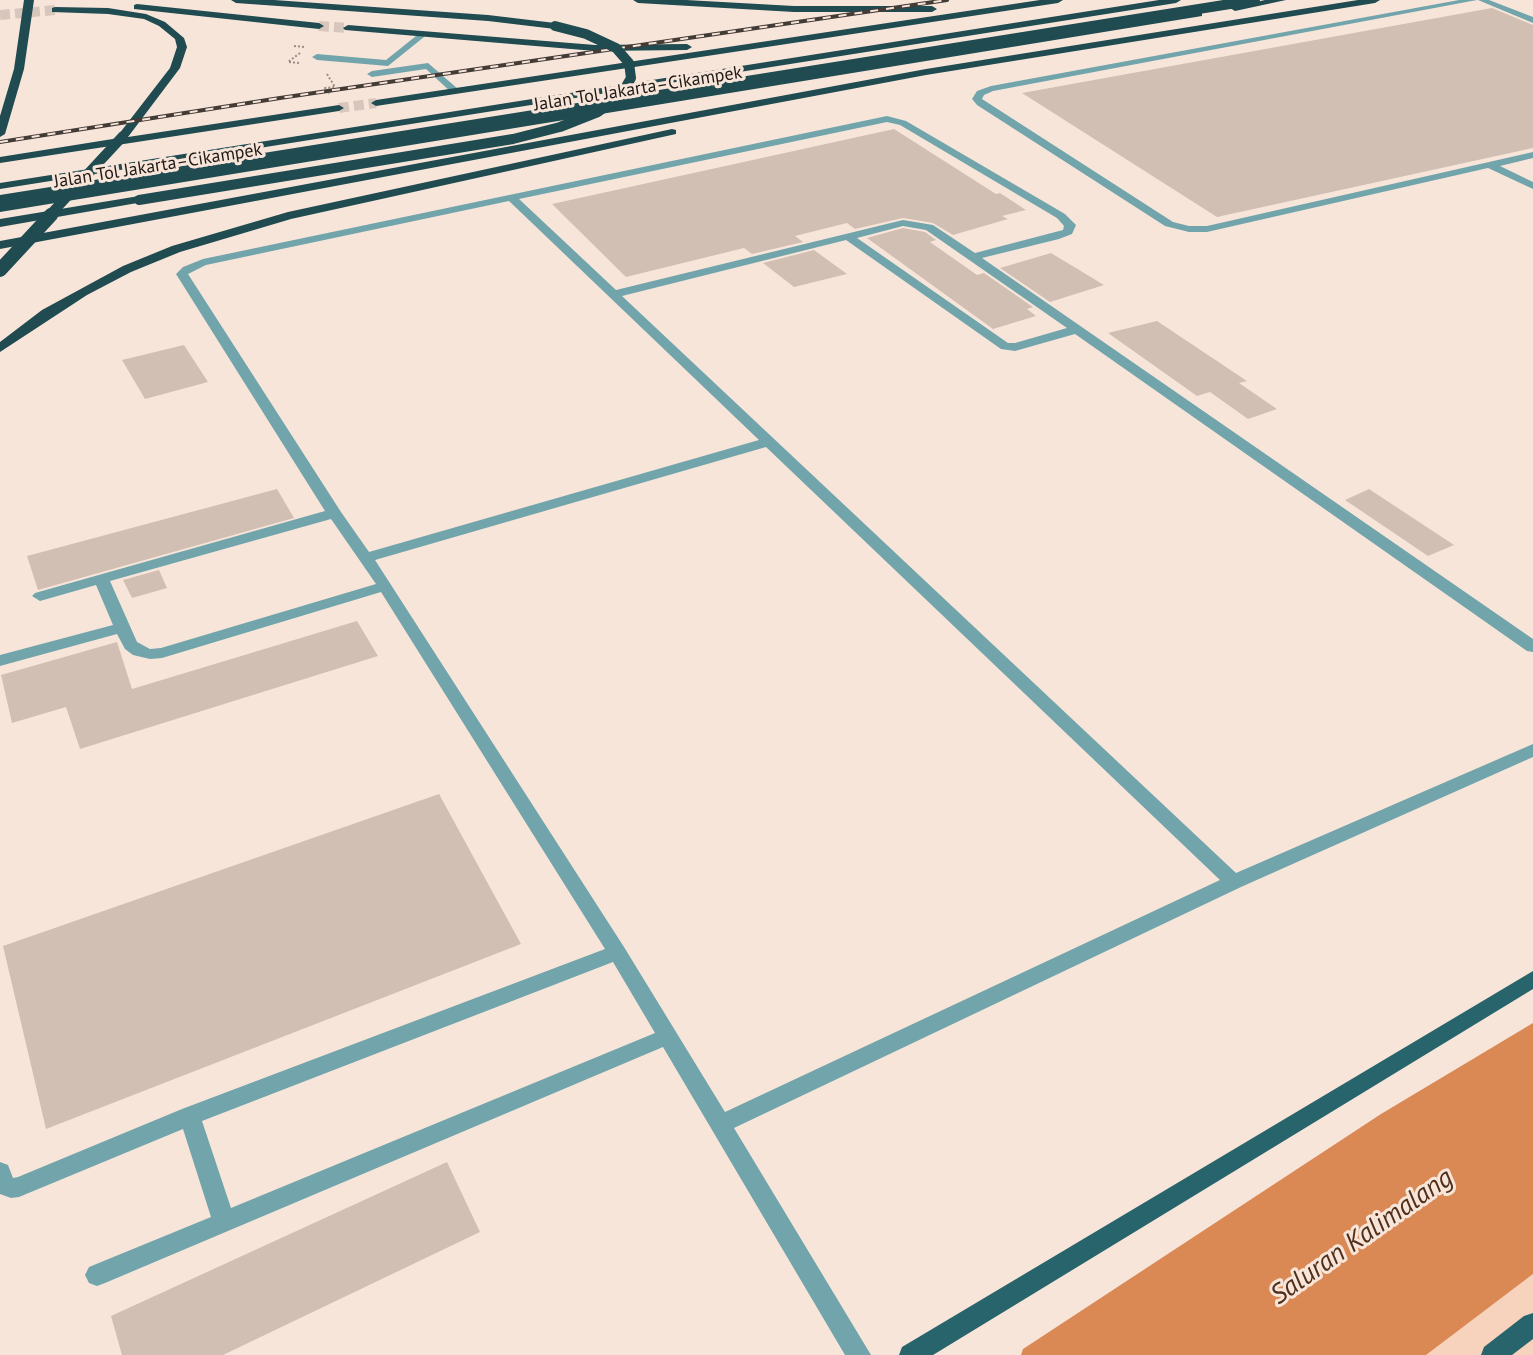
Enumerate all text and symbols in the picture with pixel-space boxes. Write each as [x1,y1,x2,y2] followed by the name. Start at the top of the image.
[532,62,744,116] street label: Jalan Tol Jakarta–Cikampek
[52,139,264,193] street label: Jalan Tol Jakarta–Cikampek
[1265,1162,1459,1312] water label: Saluran Kalimalang

